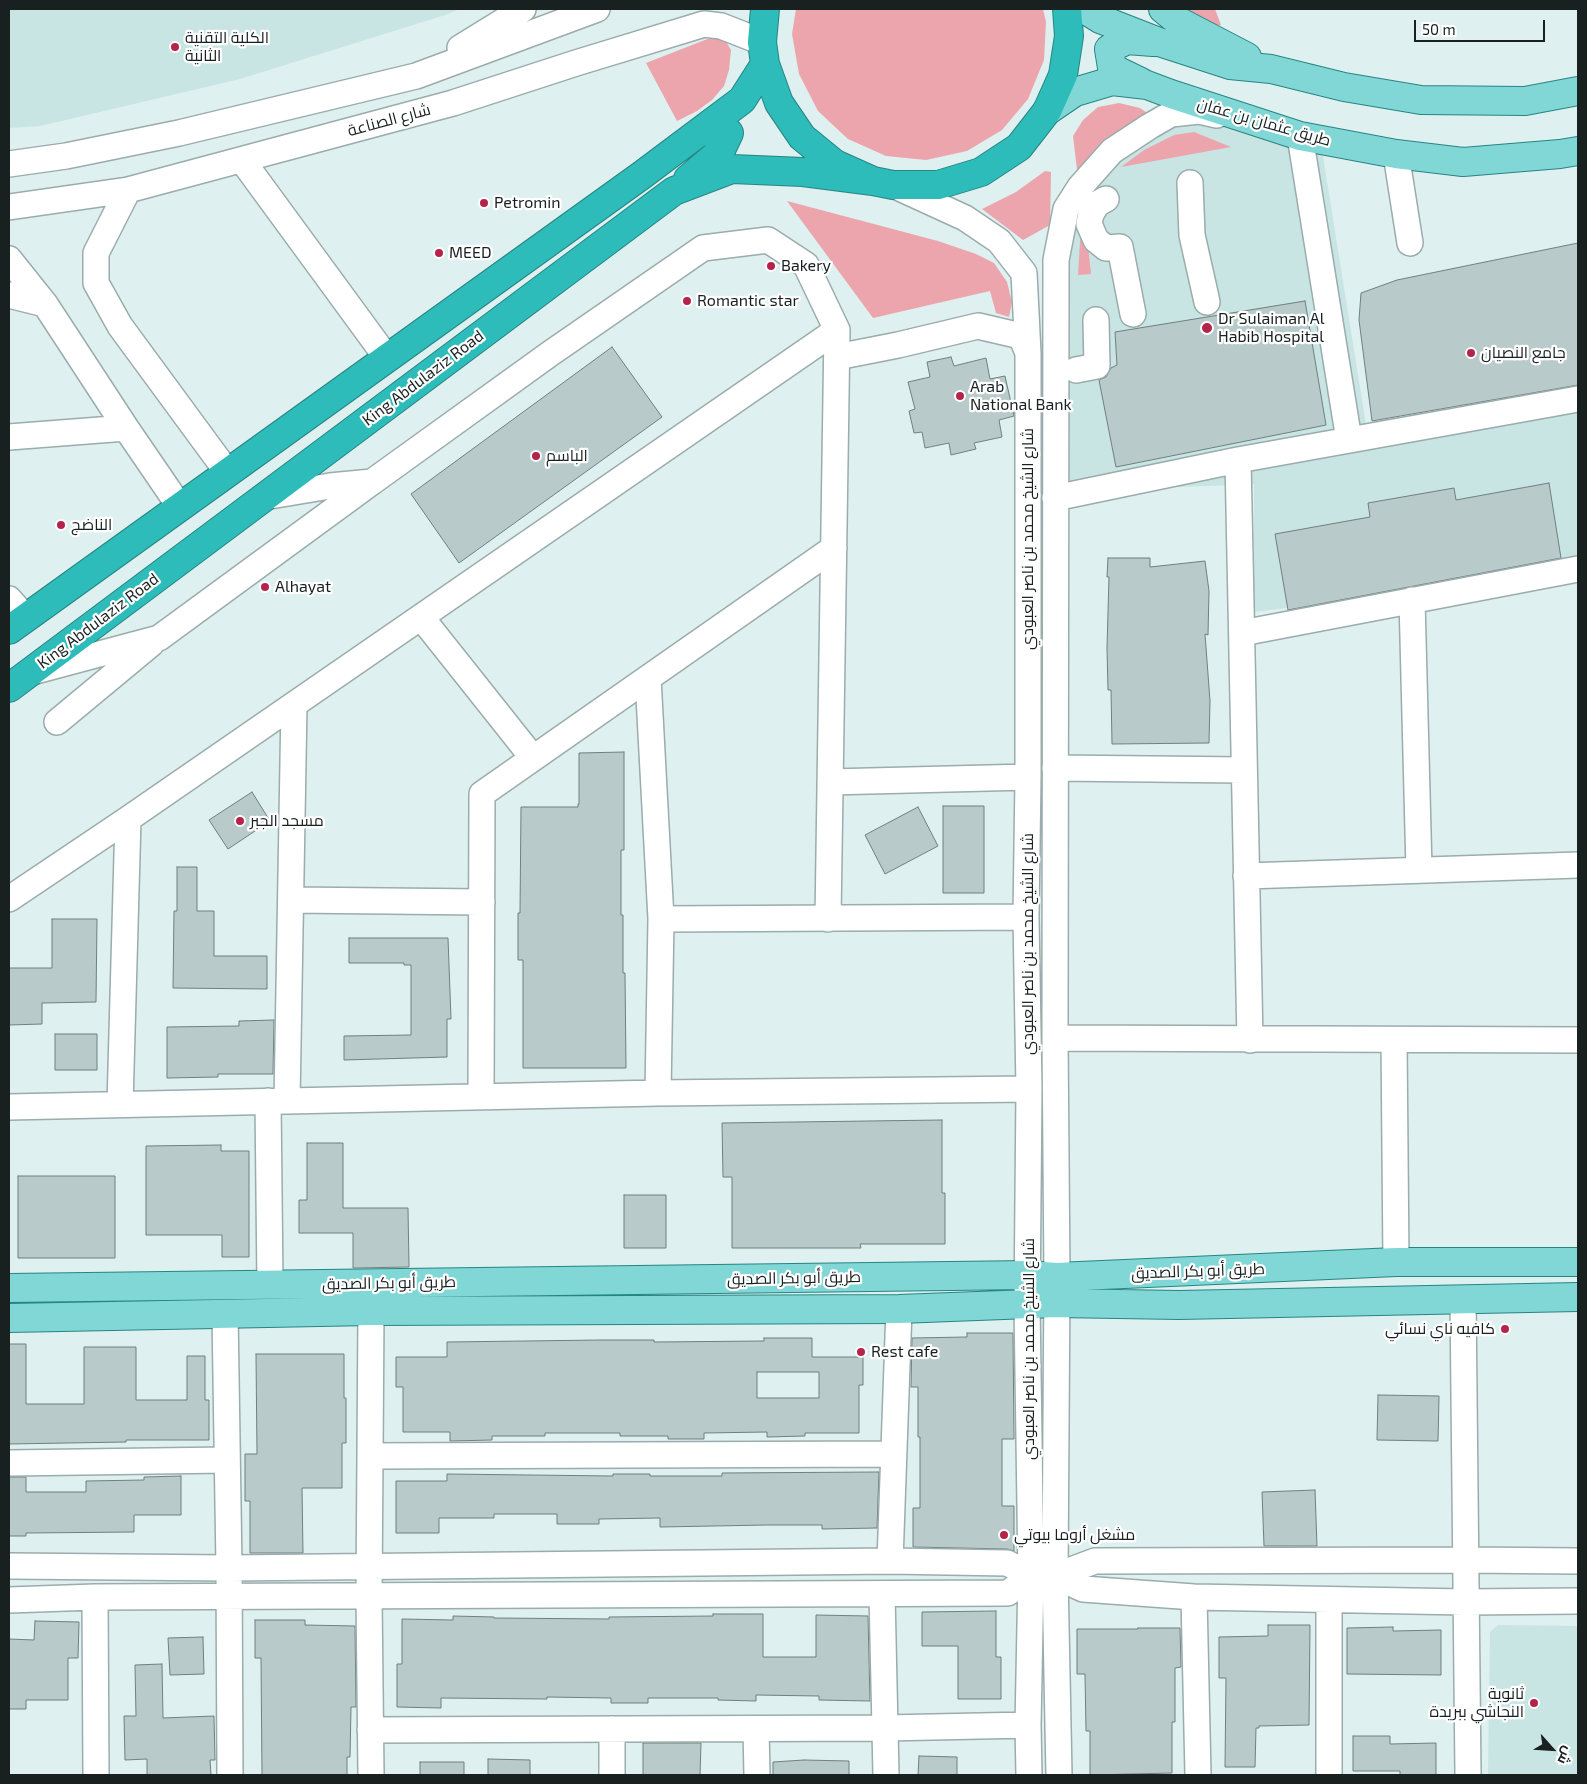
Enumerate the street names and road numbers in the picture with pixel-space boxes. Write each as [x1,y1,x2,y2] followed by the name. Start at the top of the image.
[1195,94,1333,150] street label: طريق عثمان بن عفان
[345,100,433,140] street label: شارع الصناعة
[359,326,487,430] street label: King Abdulaziz Road
[1018,428,1038,650] street label: شارع الشيخ محمد بن ناصر العبودي
[34,569,162,673] street label: King Abdulaziz Road
[1018,833,1038,1055] street label: شارع الشيخ محمد بن ناصر العبودي
[1019,1238,1039,1460] street label: شارع الشيخ محمد بن ناصر العبودي
[1131,1259,1265,1283] street label: طريق أبو بكر الصديق
[727,1267,861,1289] street label: طريق أبو بكر الصديق
[322,1272,456,1294] street label: طريق أبو بكر الصديق

